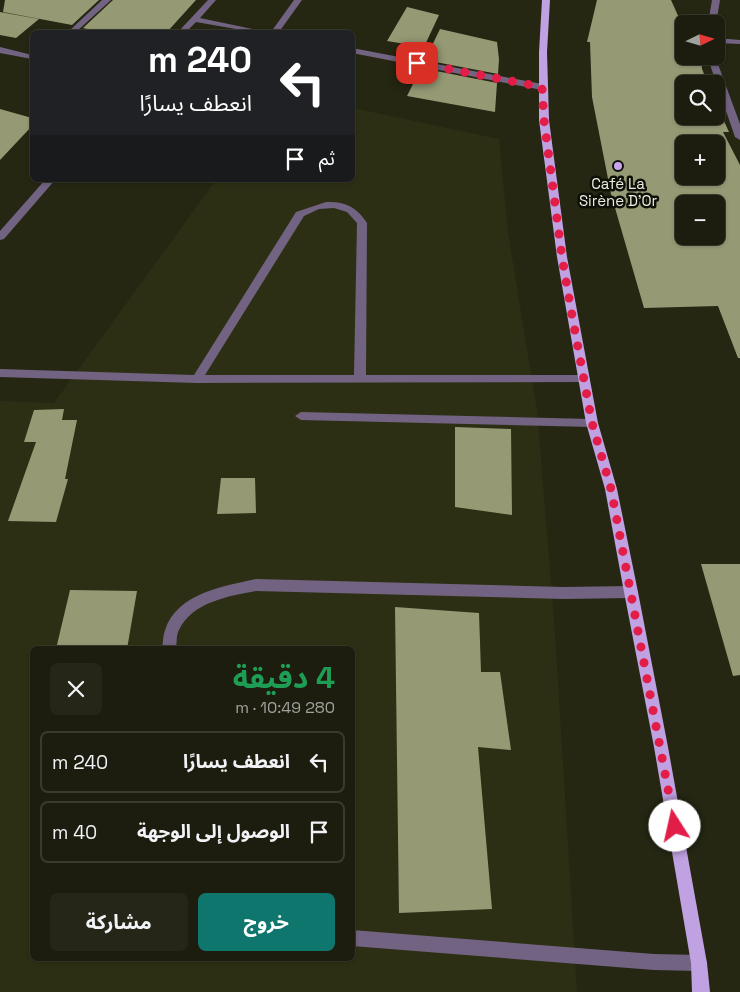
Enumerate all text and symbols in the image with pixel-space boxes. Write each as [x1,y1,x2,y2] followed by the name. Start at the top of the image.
[675,15,725,65] north arrow
[675,15,725,245] map controls
[148,38,252,82] text: 240 m
[396,42,438,84] pin
[403,49,431,77] icon: arrive
[270,50,335,115] icon: left
[675,75,725,125] button: search
[140,89,252,117] text: انعطف يسارًا
[675,135,725,185] button: +
[281,145,309,173] icon: arrive
[319,146,335,171] text: ثم
[612,160,624,172] marker: Café La Sirène D'Or
[579,174,657,210] place label: Café La Sirène D'Or
[675,195,725,245] button: −
[233,658,335,697] text: 4 دقيقة
[50,663,102,715] button: close
[235,697,335,718] text: 280 m · 10:49
[305,748,333,776] icon: left
[183,749,290,774] text: انعطف يسارًا
[52,750,108,775] text: 240 m
[648,799,700,851] position arrow
[305,818,333,846] icon: arrive
[137,819,290,844] text: الوصول إلى الوجهة
[52,820,97,845] text: 40 m
[50,893,188,951] button: مشاركة
[198,893,335,951] button: خروج

